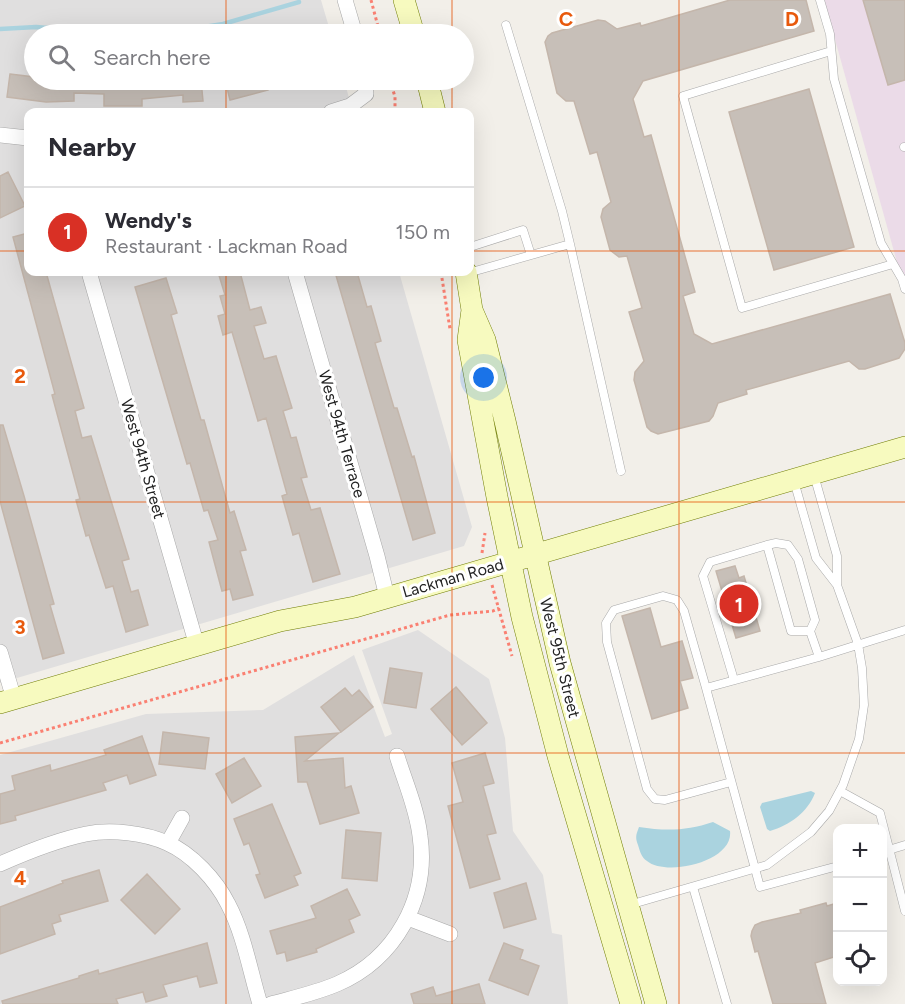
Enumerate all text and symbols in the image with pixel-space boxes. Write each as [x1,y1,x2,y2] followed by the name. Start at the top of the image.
[559,7,573,31] text: C
[785,7,799,31] text: D
[24,24,474,90] search box
[45,41,78,74] icon: search
[93,44,211,71] text: Search here
[48,131,136,163] text: Nearby
[105,207,192,234] text: Wendy's
[63,220,72,244] text: 1
[395,220,450,244] text: 150 m
[105,234,348,258] text: Restaurant · Lackman Road
[469,363,498,392] your location
[14,364,26,388] text: 2
[315,368,369,500] street label: West 94th Terrace
[117,397,169,521] street label: West 94th Street
[400,554,506,602] street label: Lackman Road
[720,582,758,626] pin: 1
[536,596,584,720] street label: West 95th Street
[14,615,26,639] text: 3
[833,824,887,986] map controls
[833,824,887,878] button: +
[14,866,27,890] text: 4
[833,878,887,932] button: −
[833,932,887,986] button: locate

